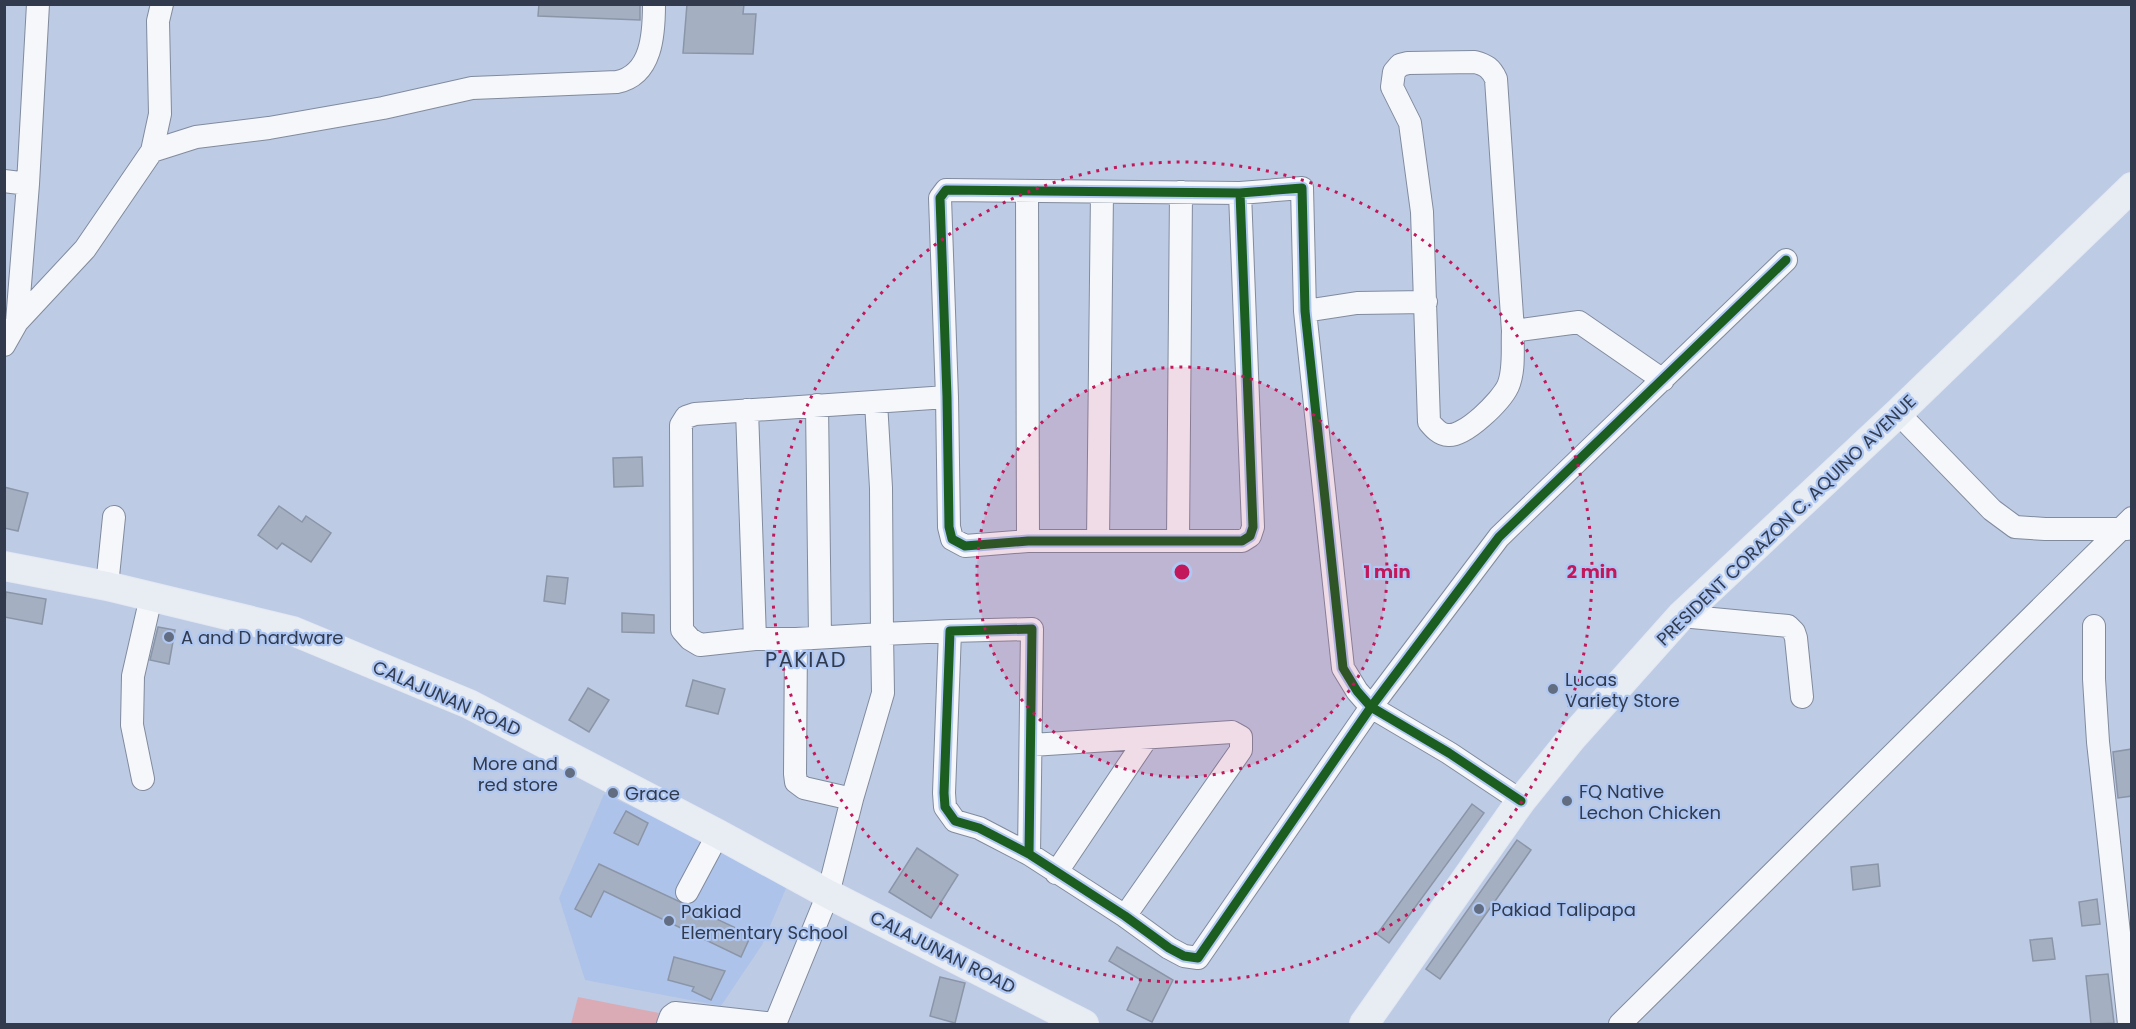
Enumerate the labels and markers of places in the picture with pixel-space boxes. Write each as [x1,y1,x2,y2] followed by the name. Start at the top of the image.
[1172,562,1192,582] centre of rings
[181,625,344,650] place label: A and D hardware
[162,630,176,644] marker: A and D hardware
[1565,667,1680,713] place label: Lucas Variety Store
[1546,682,1560,696] marker: Lucas Variety Store
[472,751,558,797] place label: More and red store
[563,766,577,780] marker: More and red store
[1579,779,1721,825] place label: FQ Native Lechon Chicken
[625,781,680,806] place label: Grace
[606,786,620,800] marker: Grace
[1560,794,1574,808] marker: FQ Native Lechon Chicken
[1491,897,1636,922] place label: Pakiad Talipapa
[681,899,848,945] place label: Pakiad Elementary School
[1472,902,1486,916] marker: Pakiad Talipapa
[662,914,676,928] marker: Pakiad Elementary School

